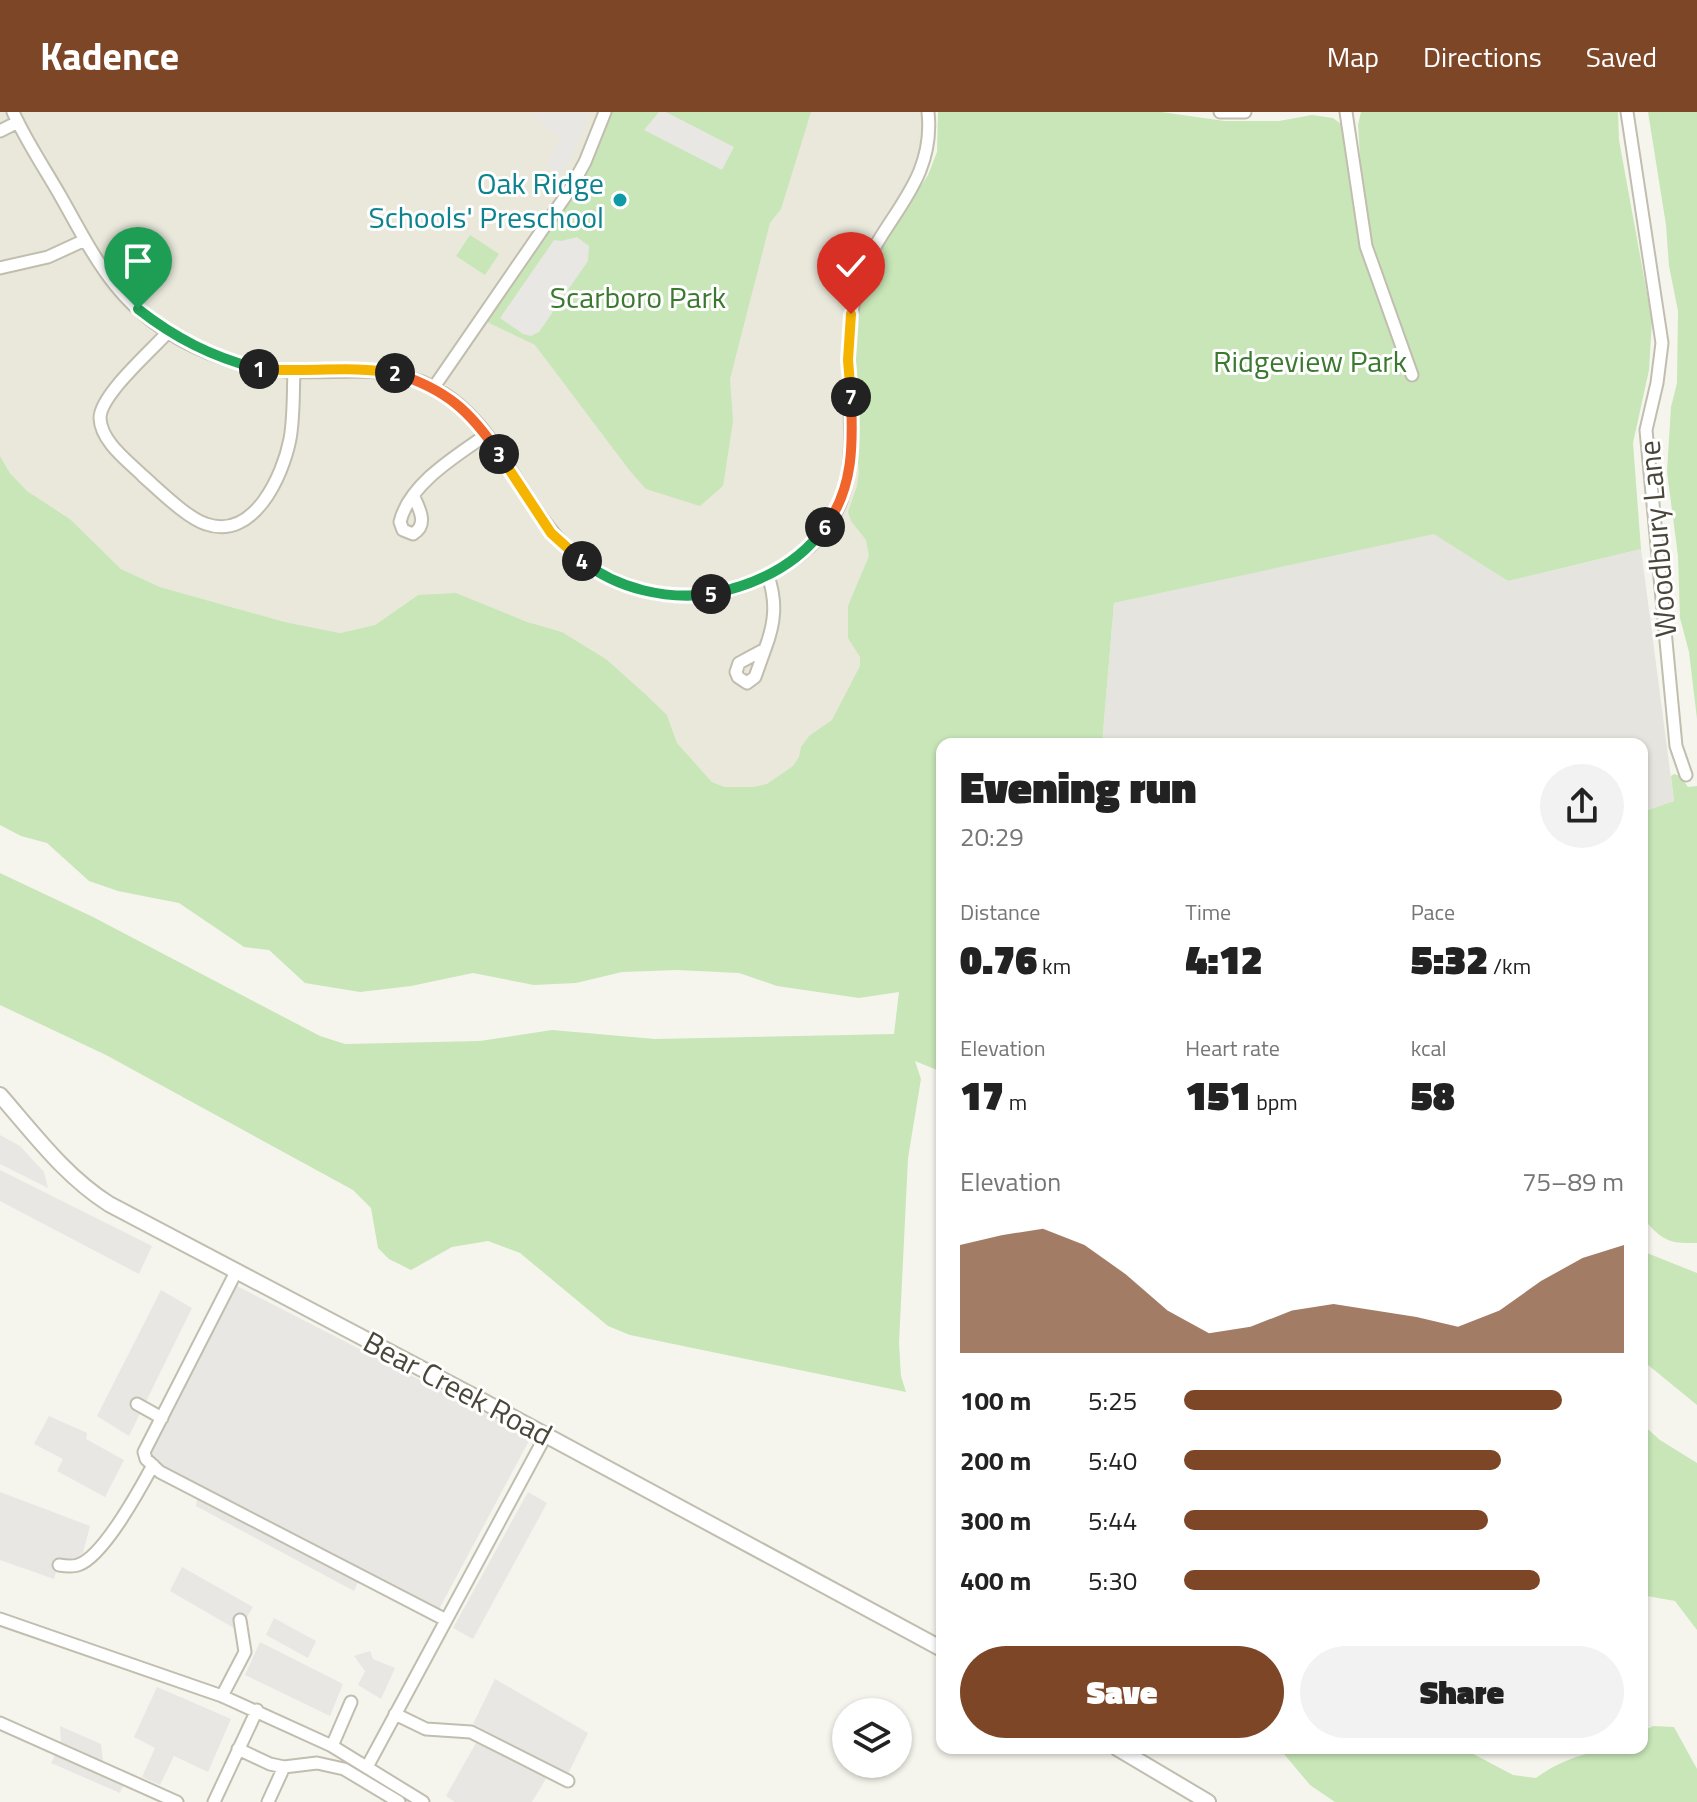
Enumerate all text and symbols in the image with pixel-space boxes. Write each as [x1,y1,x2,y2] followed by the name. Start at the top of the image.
[40,27,179,85] text: Kadence
[1327,35,1379,78] text: Map
[1423,35,1542,78] text: Directions
[1586,35,1657,78] text: Saved
[368,160,604,240] place label: Oak Ridge Schools' Preschool
[611,191,629,209] marker: Oak Ridge Schools' Preschool
[104,227,172,309] pin
[817,232,885,314] pin
[116,239,160,283] icon: arrive
[829,244,873,288] icon: check
[550,274,726,320] park label: Scarboro Park
[1213,338,1407,384] park label: Ridgeview Park
[239,349,279,389] pin: 1
[253,352,265,386] text: 1
[375,353,415,393] pin: 2
[389,356,401,390] text: 2
[831,377,871,417] pin: 7
[845,380,857,414] text: 7
[479,434,519,474] pin: 3
[493,437,505,471] text: 3
[1625,439,1689,639] street label: Woodbury Lane
[805,507,845,547] pin: 6
[819,510,831,544] text: 6
[562,541,602,581] pin: 4
[576,544,588,578] text: 4
[691,574,731,614] pin: 5
[705,577,717,611] text: 5
[960,753,1197,820] text: Evening run
[1540,764,1624,848] button: share
[960,817,1024,856] text: 20:29
[960,895,1040,929] text: Distance
[1185,895,1231,929] text: Time
[1411,895,1455,929] text: Pace
[960,929,1037,990] text: 0.76
[1185,929,1263,990] text: 4:12
[1411,929,1488,990] text: 5:32
[1037,949,1071,983] text: km
[1488,949,1531,983] text: /km
[960,1031,1046,1065] text: Elevation
[1185,1031,1280,1065] text: Heart rate
[1411,1031,1447,1065] text: kcal
[960,1065,1004,1126] text: 17
[1185,1065,1251,1126] text: 151
[1411,1065,1455,1126] text: 58
[1004,1085,1027,1119] text: m
[1251,1085,1298,1119] text: bpm
[960,1162,1061,1201] text: Elevation
[1522,1162,1624,1201] text: 75–89 m
[355,1319,561,1457] street label: Bear Creek Road
[960,1381,1031,1420] text: 100 m
[1088,1381,1137,1420] text: 5:25
[960,1441,1031,1480] text: 200 m
[1088,1441,1137,1480] text: 5:40
[960,1501,1031,1540] text: 300 m
[1088,1501,1137,1540] text: 5:44
[960,1561,1031,1600] text: 400 m
[1088,1561,1137,1600] text: 5:30
[960,1646,1284,1738] button: Save
[1300,1646,1624,1738] button: Share
[832,1698,912,1778] map controls
[832,1698,912,1778] button: layers

